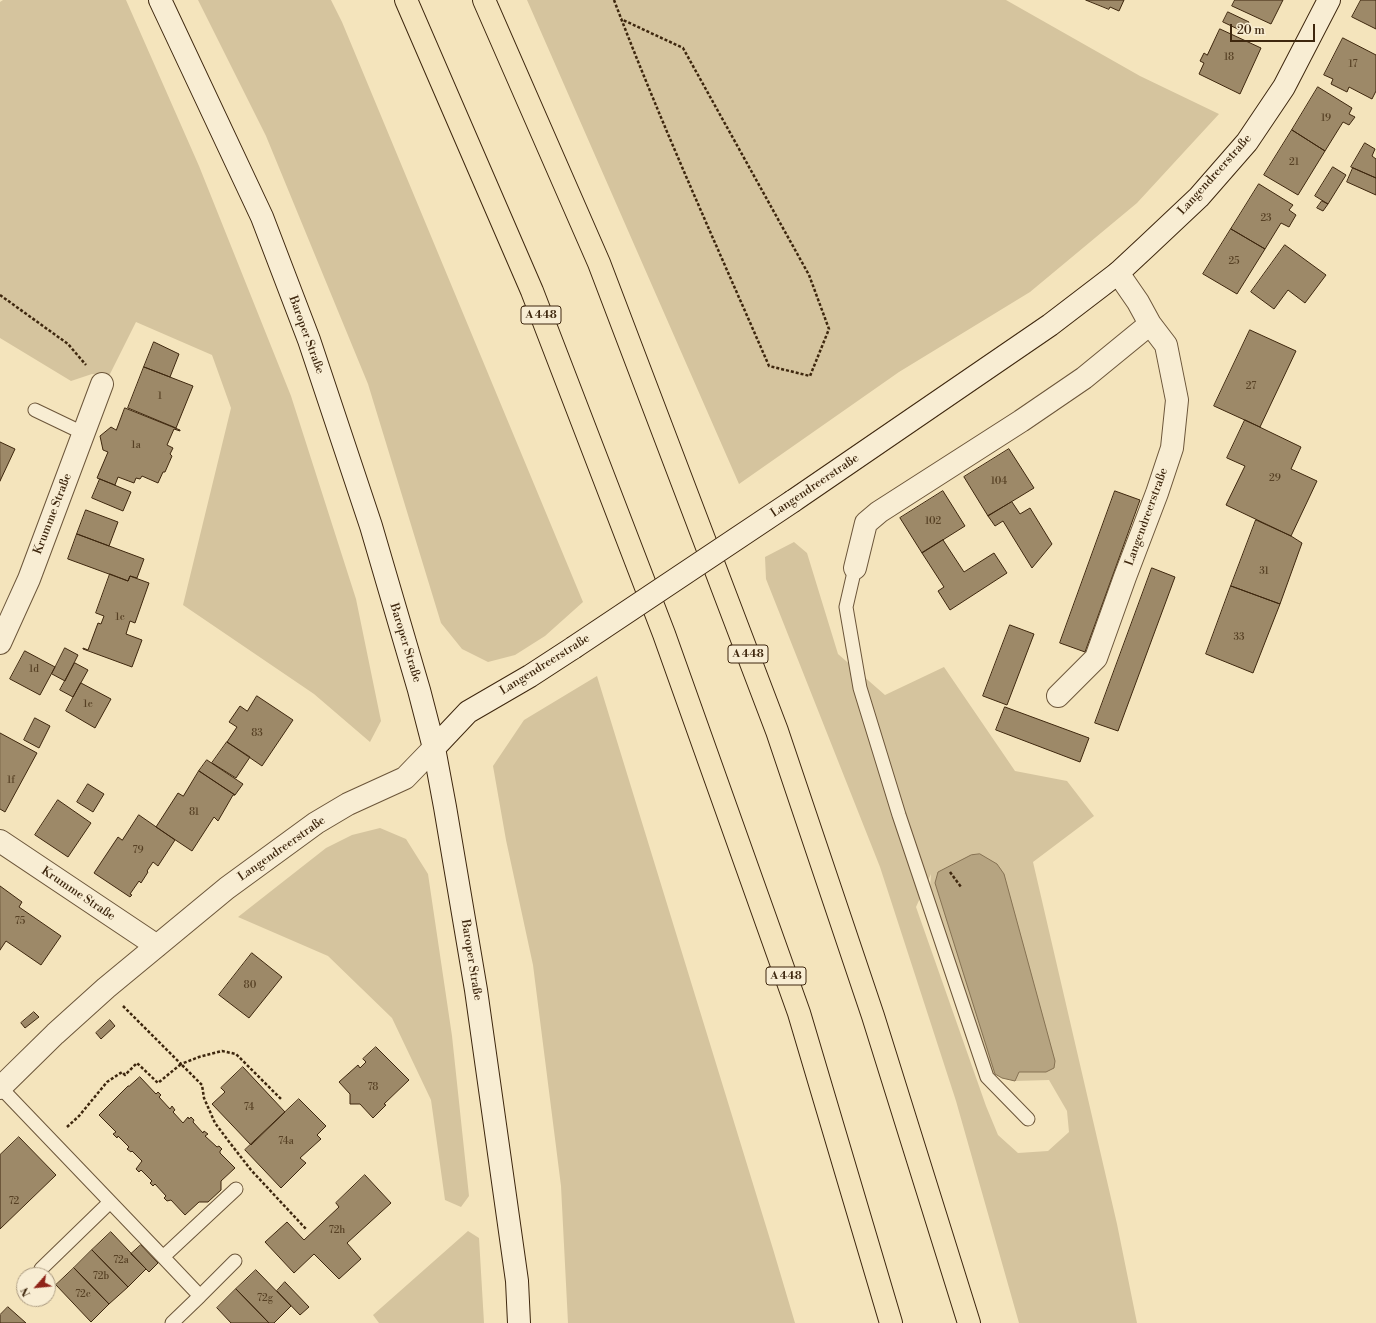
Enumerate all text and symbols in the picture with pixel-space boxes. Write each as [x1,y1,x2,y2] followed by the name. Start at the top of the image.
[1232,16,1317,42] scale bar
[1237,23,1265,38] text: 20 m
[1224,52,1234,64] house number: 18
[1349,59,1357,71] house number: 17
[1321,113,1331,125] house number: 19
[1175,132,1255,218] street label: Langendreerstraße
[1289,157,1299,169] house number: 21
[1260,213,1272,225] house number: 23
[1228,256,1240,268] house number: 25
[285,294,327,376] street label: Baroper Straße
[521,306,561,324] road number: A 448
[1246,381,1256,393] house number: 27
[158,391,162,403] house number: 1
[131,440,141,452] house number: 1a
[768,451,862,521] street label: Langendreerstraße
[1123,466,1171,568] street label: Langendreerstraße
[31,471,75,557] street label: Krumme Straße
[1269,473,1281,485] house number: 29
[991,476,1007,488] house number: 104
[925,516,941,528] house number: 102
[1259,566,1269,578] house number: 31
[386,602,424,684] street label: Baroper Straße
[115,612,125,624] house number: 1c
[497,632,593,698] street label: Langendreerstraße
[1233,632,1245,644] house number: 33
[728,645,768,663] road number: A 448
[29,664,39,676] house number: 1d
[83,699,93,711] house number: 1e
[251,728,263,740] house number: 83
[7,775,15,787] house number: 1f
[189,807,199,819] house number: 81
[236,813,328,885] street label: Langendreerstraße
[133,845,143,857] house number: 79
[38,864,118,924] street label: Krumme Straße
[15,916,25,928] house number: 75
[457,918,485,1002] street label: Baroper Straße
[766,967,806,985] road number: A 448
[244,980,256,992] house number: 80
[368,1082,378,1094] house number: 78
[244,1102,254,1114] house number: 74
[278,1136,294,1148] house number: 74a
[9,1196,19,1208] house number: 72
[329,1225,345,1237] house number: 72h
[113,1255,129,1267] house number: 72a
[16,1267,56,1307] north arrow
[93,1271,109,1283] house number: 72b
[18,1285,34,1299] text: N
[75,1289,91,1301] house number: 72c
[257,1293,273,1305] house number: 72g

